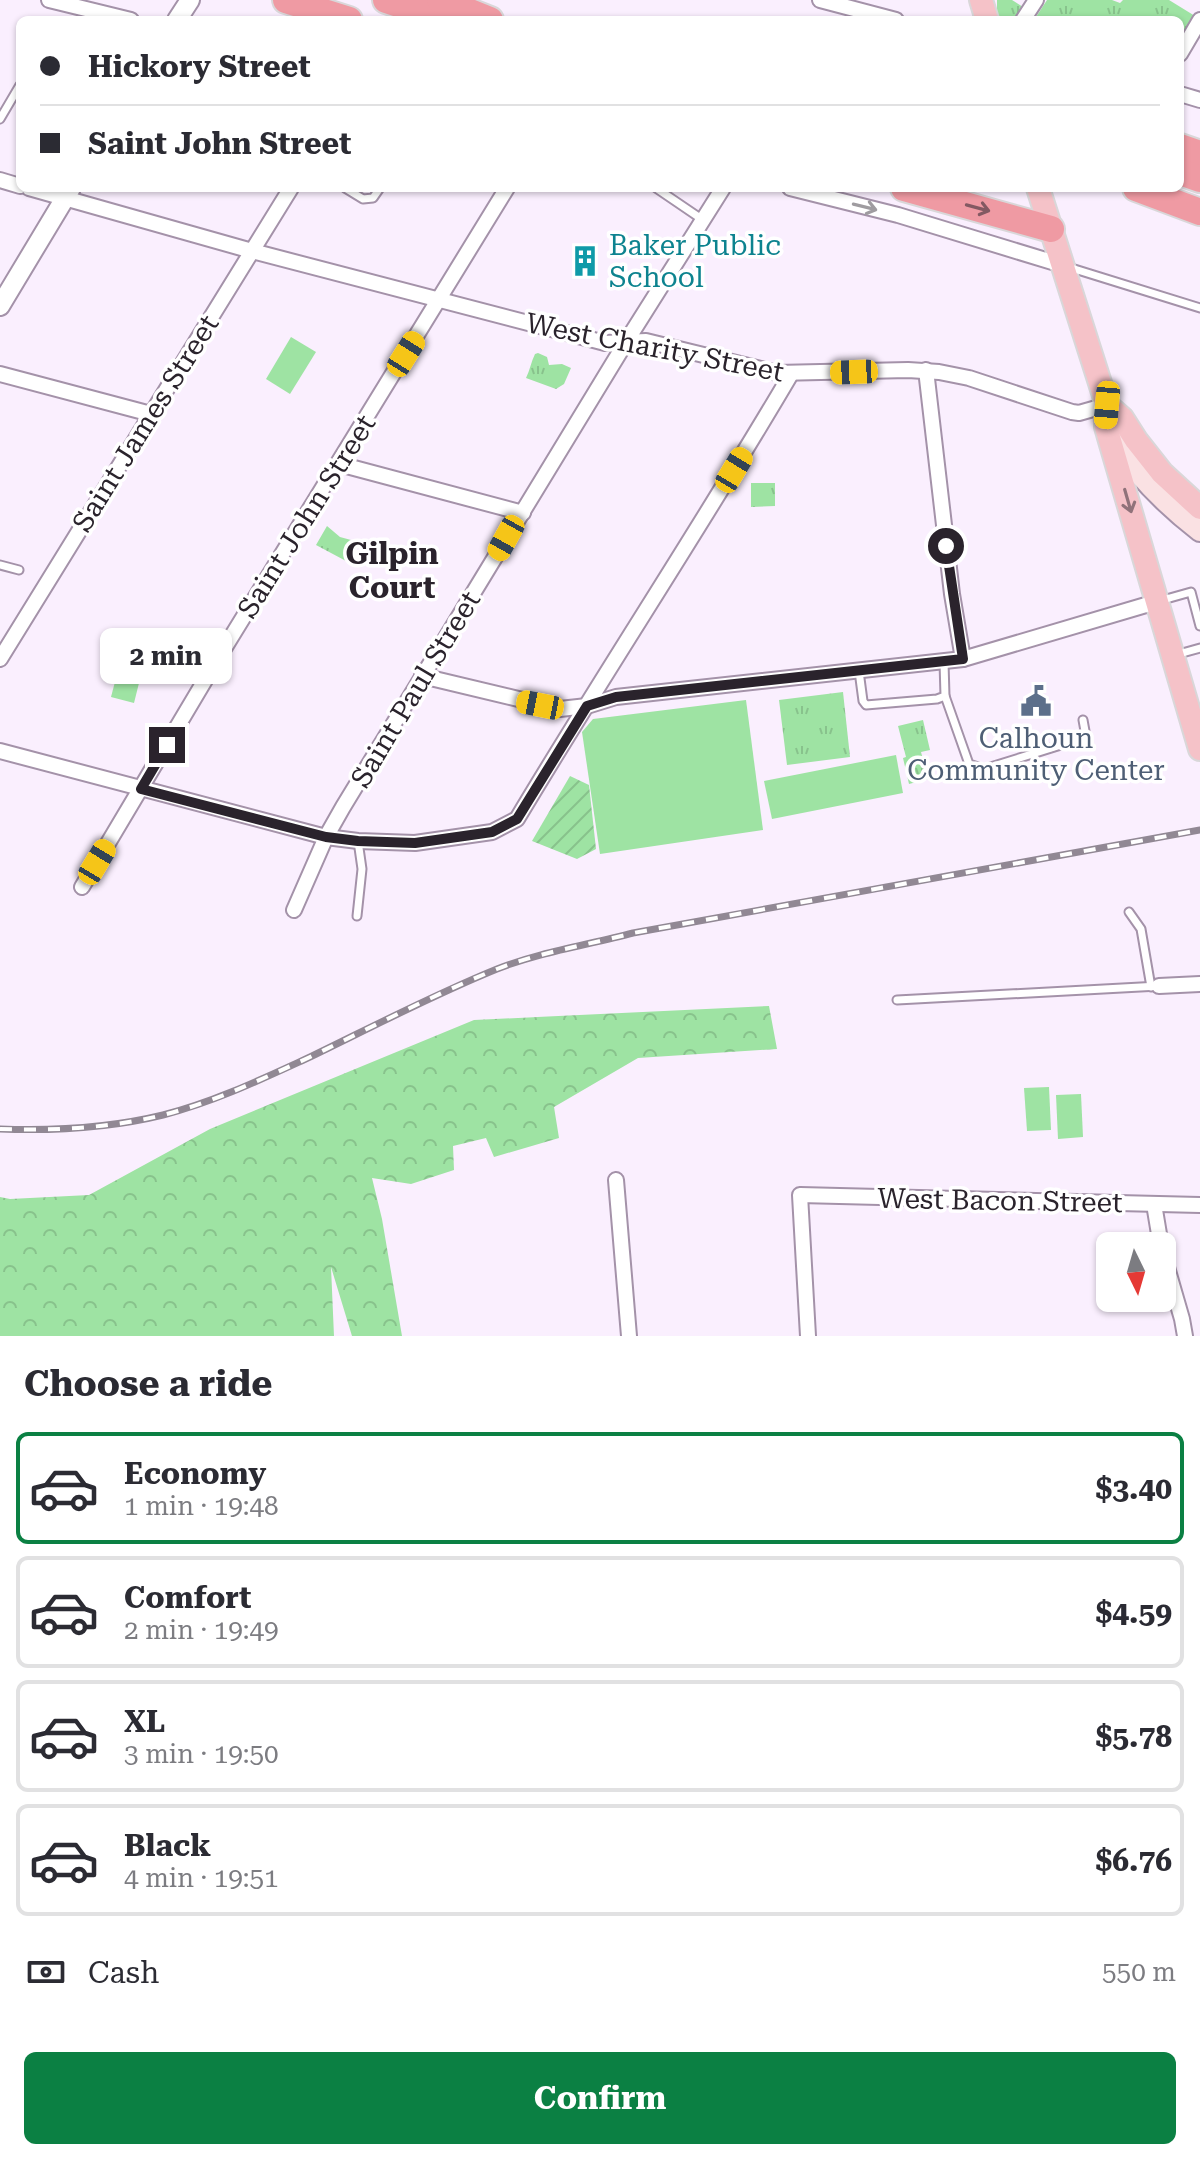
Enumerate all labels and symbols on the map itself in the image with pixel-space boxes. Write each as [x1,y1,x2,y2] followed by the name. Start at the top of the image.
[852,200,878,215] one-way arrow
[964,202,990,217] one-way arrow
[609,229,781,294] place label: Baker Public School
[568,244,602,278] building icon: Baker Public School
[523,306,787,389] street label: West Charity Street
[65,309,225,538] street label: Saint James Street
[383,327,429,381] car
[830,359,878,385] car
[1093,380,1121,430] car
[231,409,382,624] street label: Saint John Street
[711,443,757,497] car
[1121,488,1136,514] one-way arrow
[484,511,528,565] car
[928,528,964,564] route start
[345,536,439,605] district label: Gilpin Court
[344,585,487,793] street label: Saint Paul Street
[101,629,233,685] callout: 2 min
[1019,684,1053,718] public building icon: Calhoun Community Center
[514,689,566,721] car
[907,722,1165,787] place label: Calhoun Community Center
[149,727,185,763] route end
[74,835,120,889] car
[877,1182,1123,1219] street label: West Bacon Street
[1096,1232,1176,1312] north arrow

